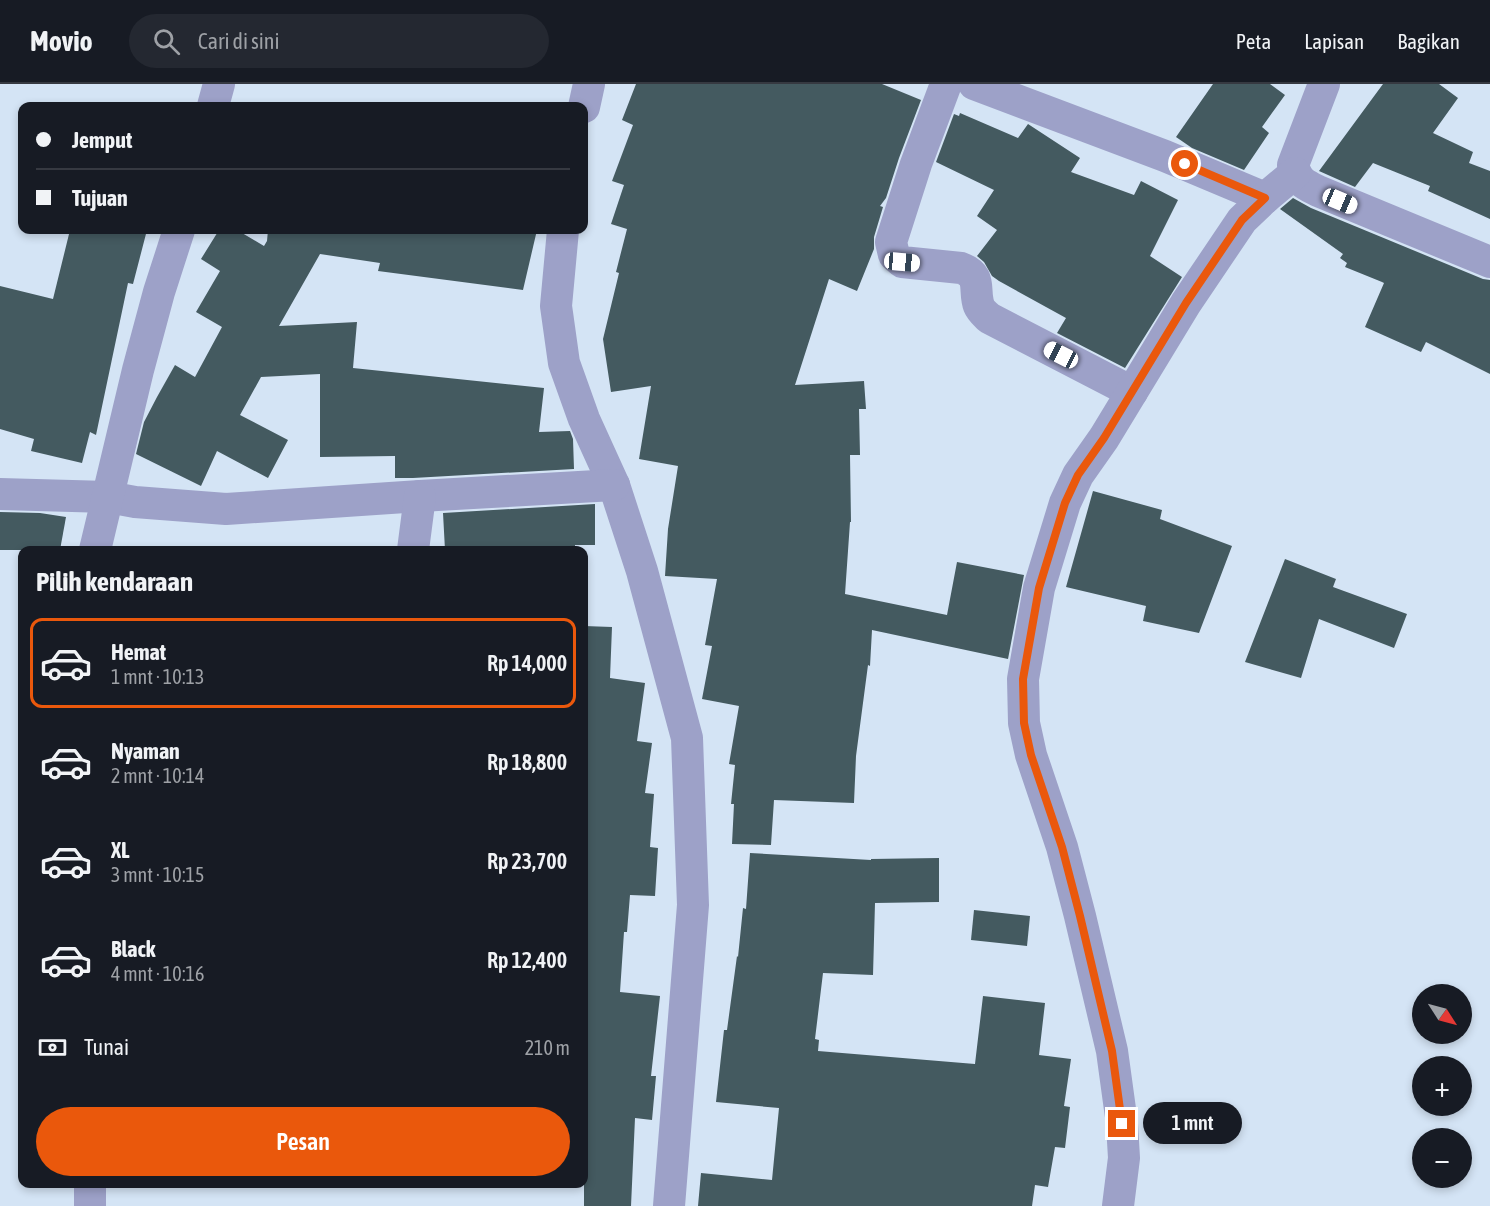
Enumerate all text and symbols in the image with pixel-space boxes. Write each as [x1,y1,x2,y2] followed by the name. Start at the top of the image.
[129,14,549,68] search box
[30,25,93,57] text: Movio
[150,25,183,58] icon: search
[198,28,280,54] text: Cari di sini
[1236,29,1271,53] text: Peta
[1304,29,1364,53] text: Lapisan
[1397,29,1460,53] text: Bagikan
[72,127,132,153] text: Jemput
[1171,150,1198,177] route start
[72,185,128,211] text: Tujuan
[1320,186,1360,216] car
[883,251,921,273] car
[1041,339,1081,371] car
[36,566,193,597] text: Pilih kendaraan
[39,636,93,690] icon: car
[111,639,166,665] text: Hemat
[487,650,567,676] text: Rp 14,000
[111,665,204,688] text: 1 mnt · 10:13
[39,735,93,789] icon: car
[111,738,180,764] text: Nyaman
[487,749,567,775] text: Rp 18,800
[111,764,204,787] text: 2 mnt · 10:14
[39,834,93,888] icon: car
[111,837,129,863] text: XL
[487,848,567,874] text: Rp 23,700
[111,863,204,886] text: 3 mnt · 10:15
[39,933,93,987] icon: car
[111,936,155,962] text: Black
[487,947,567,973] text: Rp 12,400
[111,962,204,985] text: 4 mnt · 10:16
[1412,984,1472,1044] north arrow
[1412,984,1472,1188] map controls
[36,1031,69,1064] icon: cash
[84,1034,129,1060] text: Tunai
[525,1036,570,1059] text: 210 m
[1412,1056,1472,1116] button: +
[1143,1103,1242,1145] callout: 1 mnt
[36,1107,570,1176] button: Pesan
[1108,1110,1135,1137] route end
[1172,1111,1214,1134] text: 1 mnt
[1412,1128,1472,1188] button: −

